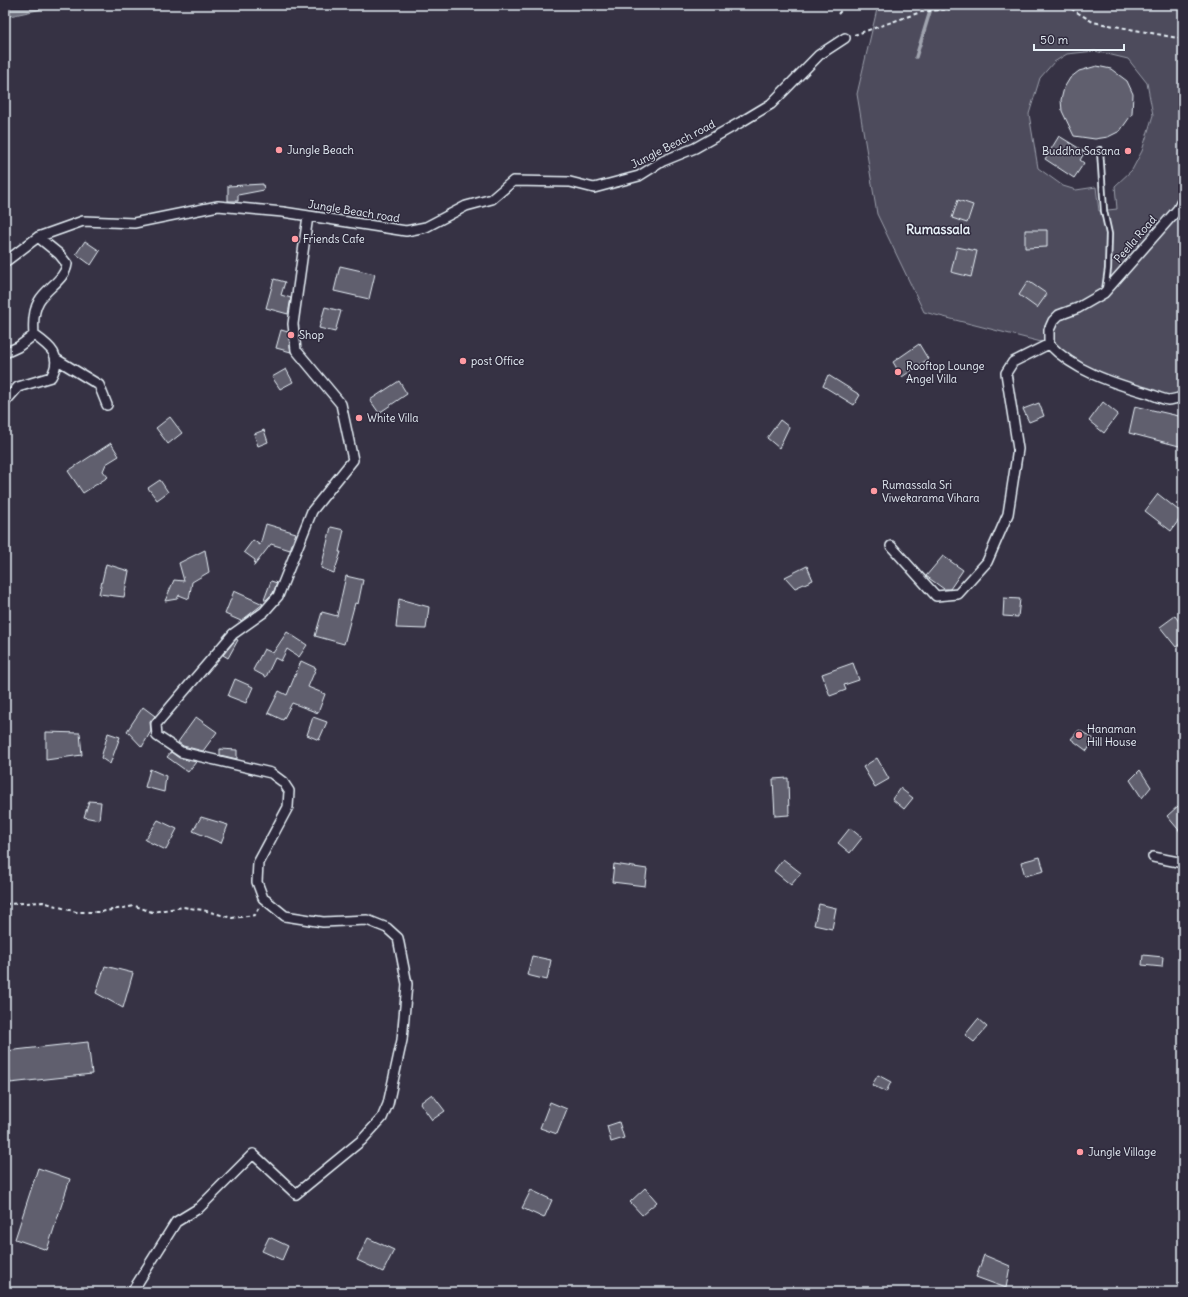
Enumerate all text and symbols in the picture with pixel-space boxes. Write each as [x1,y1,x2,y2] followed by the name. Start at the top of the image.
[1034,26,1124,52] scale bar
[1040,32,1069,47] text: 50 m
[629,116,718,171] street label: Jungle Beach road
[287,143,354,157] place label: Jungle Beach
[1042,144,1120,158] place label: Buddha Sasana
[274,145,284,155] marker: Jungle Beach
[1123,146,1133,156] marker: Buddha Sasana
[307,197,401,225] street label: Jungle Beach road
[1111,212,1160,265] street label: Peella Road
[906,221,971,238] district label: Rumassala
[303,232,365,246] place label: Friends Cafe
[290,234,300,244] marker: Friends Cafe
[299,328,324,342] place label: Shop
[286,330,296,340] marker: Shop
[471,354,524,368] place label: post Office
[458,356,468,366] marker: post Office
[906,359,985,386] place label: Rooftop Lounge Angel Villa
[893,367,903,377] marker: Rooftop Lounge Angel Villa
[367,411,419,425] place label: White Villa
[354,413,364,423] marker: White Villa
[882,478,980,505] place label: Rumassala Sri Viwekarama Vihara
[869,486,879,496] marker: Rumassala Sri Viwekarama Vihara
[1087,722,1136,749] place label: Hanaman Hill House
[1074,730,1084,740] marker: Hanaman Hill House
[1088,1145,1156,1159] place label: Jungle Village
[1075,1147,1085,1157] marker: Jungle Village

